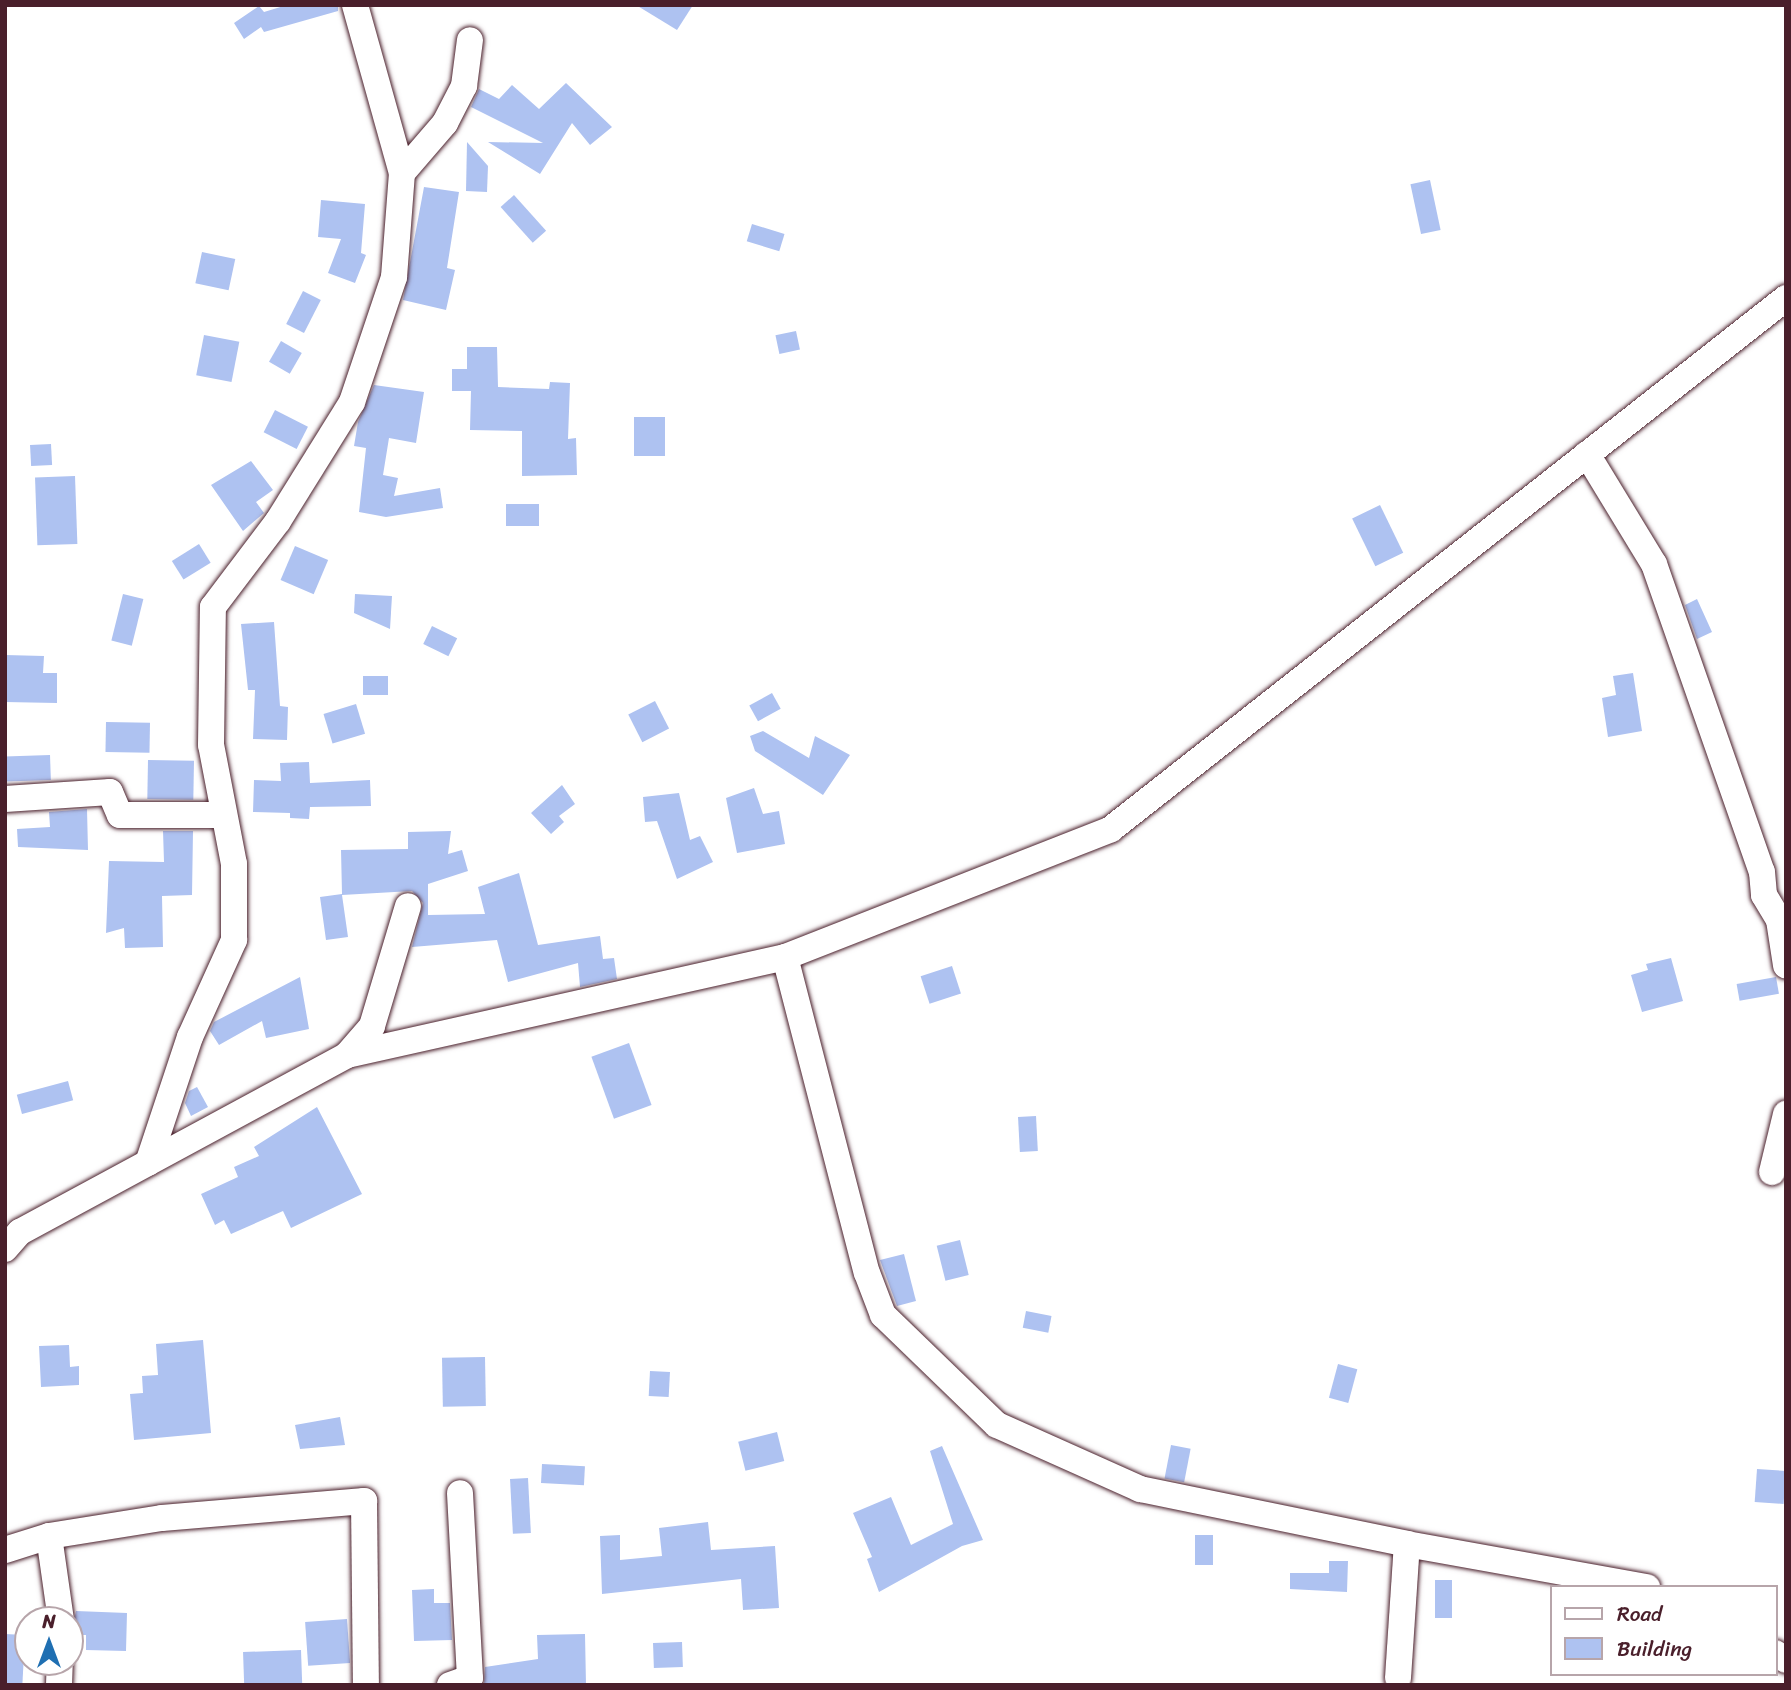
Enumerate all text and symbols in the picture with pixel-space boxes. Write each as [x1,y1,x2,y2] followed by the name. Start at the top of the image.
[1550,1585,1777,1676] legend
[1617,1595,1662,1633] text: Road
[42,1605,56,1638] text: N
[14,1606,84,1676] north arrow
[1617,1630,1692,1668] text: Building

